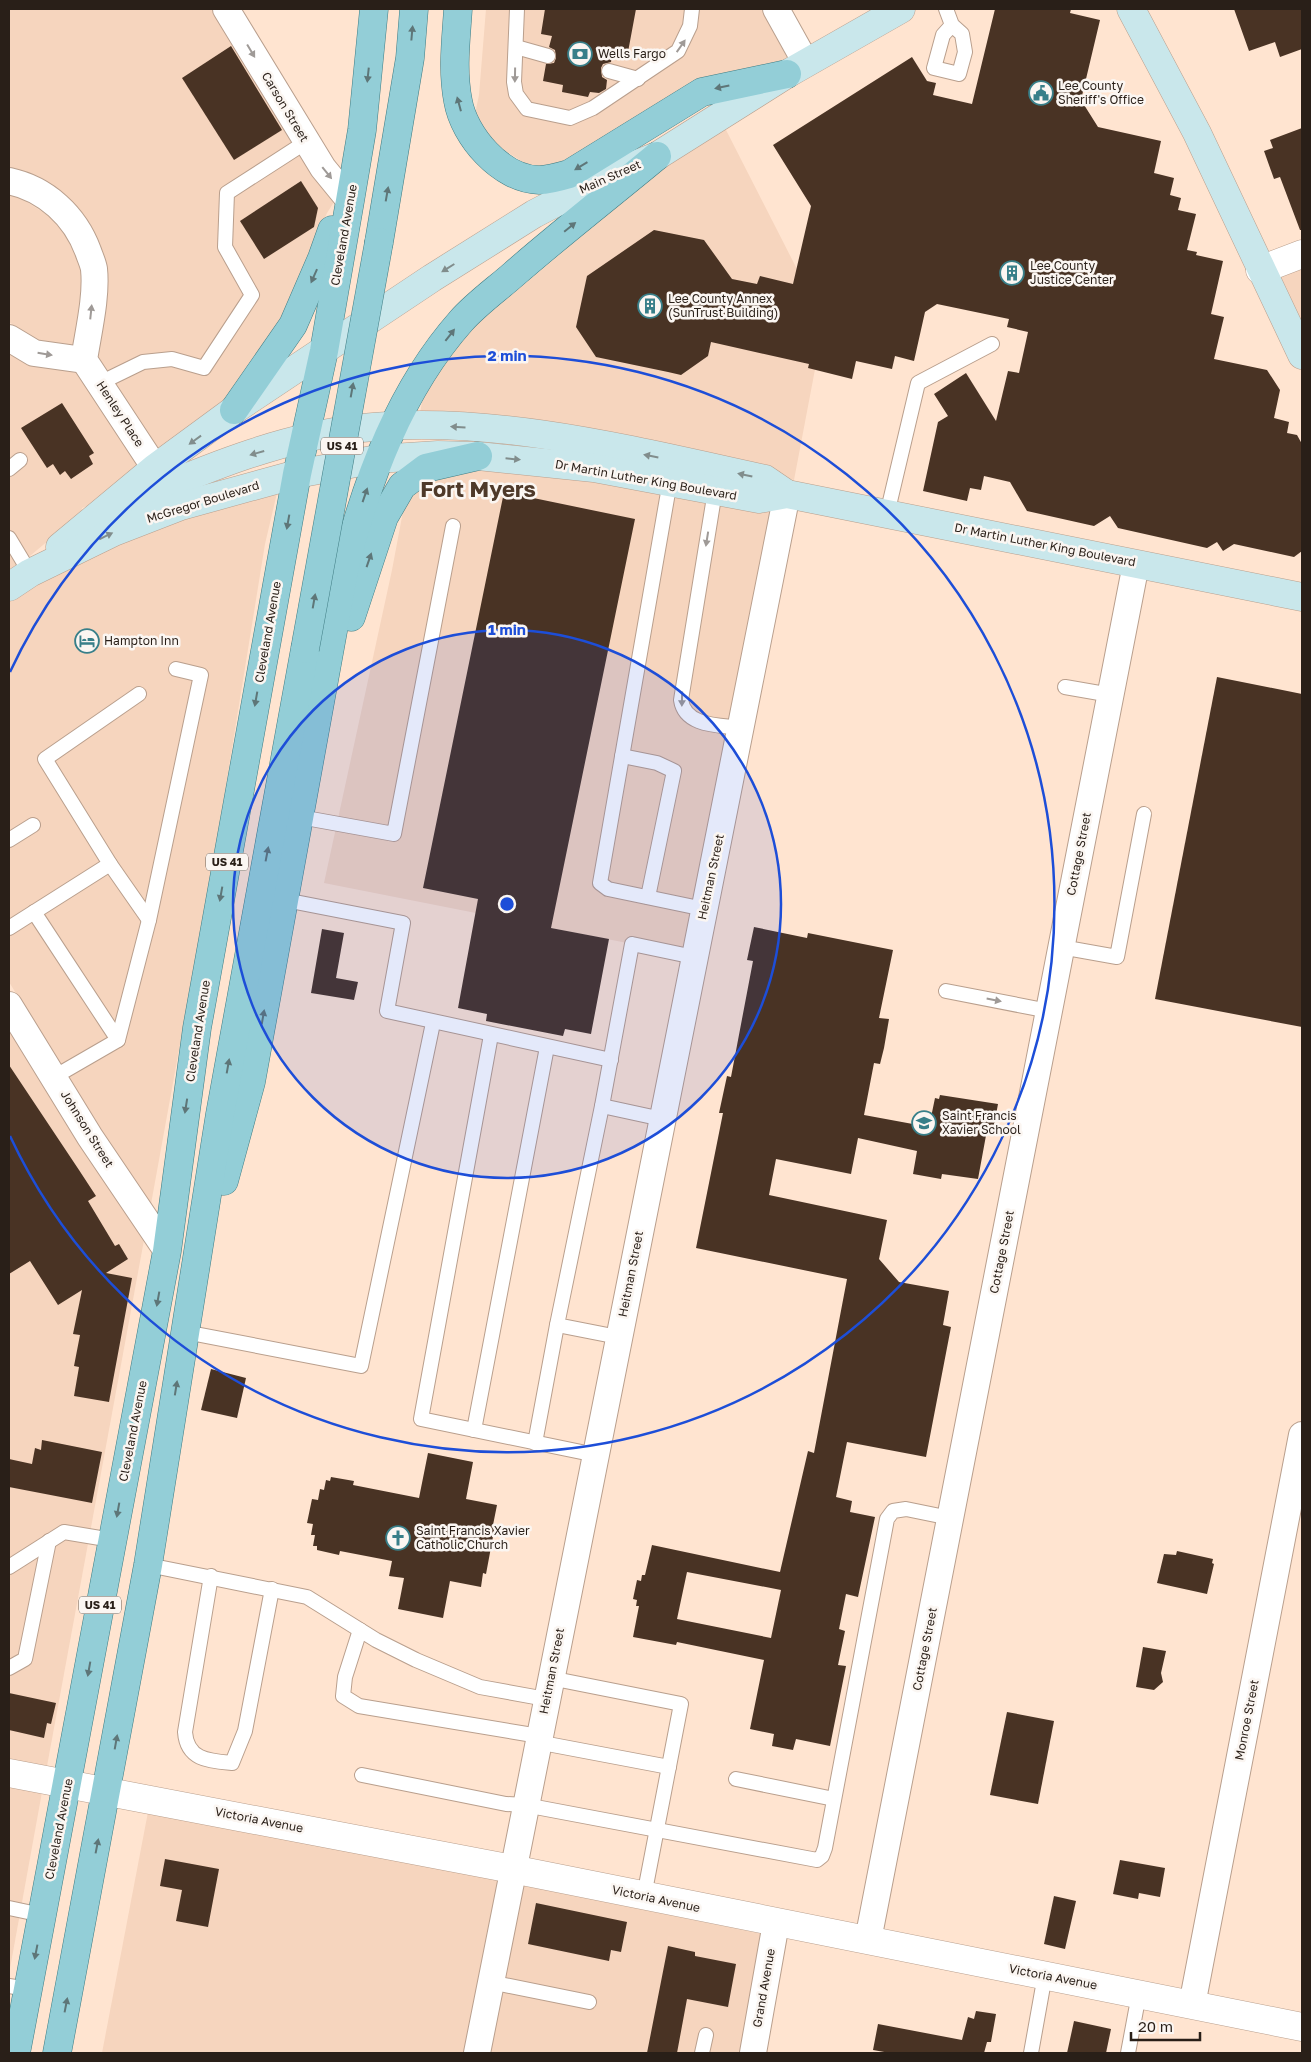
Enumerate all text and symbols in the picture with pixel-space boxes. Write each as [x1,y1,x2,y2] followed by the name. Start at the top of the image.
[408,25,416,41] one-way arrow
[676,39,686,53] one-way arrow
[567,41,593,67] bank icon: Wells Fargo
[246,44,255,57] one-way arrow
[598,46,666,61] place label: Wells Fargo
[364,67,372,83] one-way arrow
[511,67,519,83] one-way arrow
[259,69,312,145] street label: Carson Street
[1058,78,1144,107] place label: Lee County Sheriff's Office
[1028,80,1054,106] public building icon: Lee County Sheriff's Office
[714,84,730,92] one-way arrow
[455,96,463,111] one-way arrow
[576,156,643,197] street label: Main Street
[575,162,588,171] one-way arrow
[321,166,332,179] one-way arrow
[327,183,360,287] street label: Cleveland Avenue
[383,186,391,202] one-way arrow
[564,221,577,232] one-way arrow
[1030,258,1114,287] place label: Lee County Justice Center
[999,260,1025,286] building icon: Lee County Justice Center
[442,263,455,273] one-way arrow
[310,269,318,283] one-way arrow
[668,291,778,320] place label: Lee County Annex (SunTrust Building)
[637,293,663,319] building icon: Lee County Annex (SunTrust Building)
[87,304,95,320] one-way arrow
[445,328,455,342] one-way arrow
[487,346,527,364] text: 2 min
[37,350,53,358] one-way arrow
[94,378,147,450] street label: Henley Place
[348,381,356,397] one-way arrow
[449,423,465,431] one-way arrow
[188,435,202,445] one-way arrow
[321,438,363,454] road number: US 41
[249,450,264,458] one-way arrow
[643,451,659,459] one-way arrow
[506,455,522,463] one-way arrow
[554,456,738,503] street label: Dr Martin Luther King Boulevard
[737,470,753,478] one-way arrow
[420,475,536,502] district label: Fort Myers
[145,477,261,526] street label: McGregor Boulevard
[362,487,369,502] one-way arrow
[284,515,292,530] one-way arrow
[953,520,1137,569] street label: Dr Martin Luther King Boulevard
[703,531,711,547] one-way arrow
[98,532,113,541] one-way arrow
[365,552,373,567] one-way arrow
[251,580,284,684] street label: Cleveland Avenue
[310,593,318,609] one-way arrow
[488,620,526,638] text: 1 min
[74,628,100,654] hotel icon: Hampton Inn
[104,633,179,648] place label: Hampton Inn
[252,692,260,708] one-way arrow
[678,692,686,708] one-way arrow
[1063,811,1094,897] street label: Cottage Street
[694,832,727,921] street label: Heitman Street
[263,846,271,862] one-way arrow
[206,854,248,870] road number: US 41
[217,886,225,902] one-way arrow
[498,895,516,913] centre of rings
[182,979,213,1083] street label: Cleveland Avenue
[987,997,1003,1005] one-way arrow
[259,1008,267,1024] one-way arrow
[225,1057,233,1073] one-way arrow
[58,1087,117,1170] street label: Johnson Street
[181,1098,189,1114] one-way arrow
[942,1108,1021,1137] place label: Saint Francis Xavier School
[911,1110,937,1136] school or university icon: Saint Francis Xavier School
[986,1209,1017,1295] street label: Cottage Street
[615,1229,646,1318] street label: Heitman Street
[153,1291,161,1307] one-way arrow
[115,1379,150,1483] street label: Cleveland Avenue
[172,1379,180,1395] one-way arrow
[114,1502,122,1517] one-way arrow
[416,1523,530,1552] place label: Saint Francis Xavier Catholic Church
[385,1525,411,1551] church icon: Saint Francis Xavier Catholic Church
[79,1596,121,1614] road number: US 41
[909,1606,940,1692] street label: Cottage Street
[536,1626,567,1715] street label: Heitman Street
[84,1662,92,1678] one-way arrow
[1231,1678,1262,1762] street label: Monroe Street
[113,1734,121,1750] one-way arrow
[41,1777,76,1881] street label: Cleveland Avenue
[214,1804,305,1835] street label: Victoria Avenue
[93,1838,101,1853] one-way arrow
[611,1882,702,1915] street label: Victoria Avenue
[31,1944,39,1960] one-way arrow
[749,1947,778,2029] street label: Grand Avenue
[1008,1961,1099,1992] street label: Victoria Avenue
[63,1997,71,2013] one-way arrow
[1131,2010,1200,2042] scale bar
[1138,2017,1173,2035] text: 20 m

